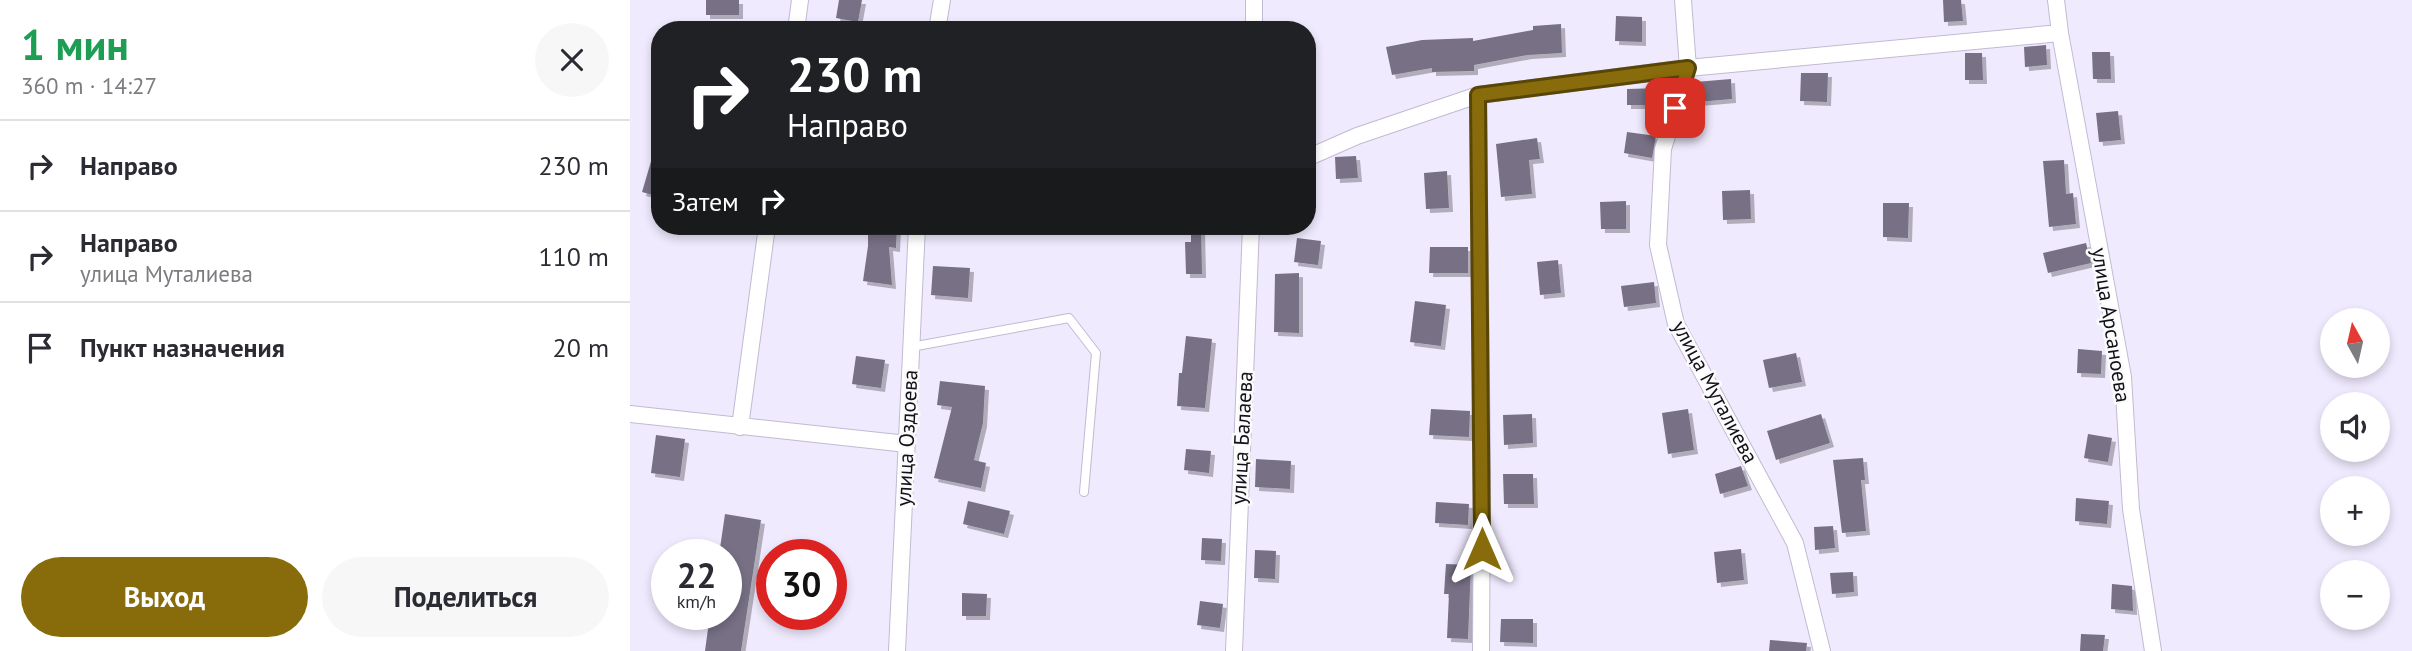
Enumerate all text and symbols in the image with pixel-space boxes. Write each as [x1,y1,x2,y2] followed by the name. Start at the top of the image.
[21,17,129,72] text: 1 мин
[535,23,609,97] button: close
[787,42,922,106] text: 230 m
[672,49,763,140] icon: right
[21,71,157,100] text: 360 m · 14:27
[1645,78,1705,138] pin
[1656,89,1694,127] icon: arrive
[787,104,908,146] text: Направо
[21,147,59,185] icon: right
[80,149,178,182] text: Направо
[538,149,609,182] text: 230 m
[753,182,791,220] icon: right
[672,185,739,218] text: Затем
[80,226,178,259] text: Направо
[21,238,59,276] icon: right
[538,240,609,273] text: 110 m
[2086,246,2137,404] street label: улица Арсаноева
[80,259,253,288] text: улица Муталиева
[2320,308,2390,378] north arrow
[2320,308,2390,630] map controls
[1666,316,1764,468] street label: улица Муталиева
[21,329,59,367] icon: arrive
[80,331,285,364] text: Пункт назначения
[553,331,609,364] text: 20 m
[889,369,924,507] street label: улица Оздоева
[1225,371,1258,505] street label: улица Балаева
[2320,392,2390,462] button: sound
[2320,476,2390,546] button: +
[1445,512,1519,586] position arrow
[756,539,847,630] speed limit sign: 30
[677,552,716,598] text: 22
[21,557,308,637] button: Выход
[322,557,609,637] button: Поделиться
[2320,560,2390,630] button: −
[677,590,716,613] text: km/h

